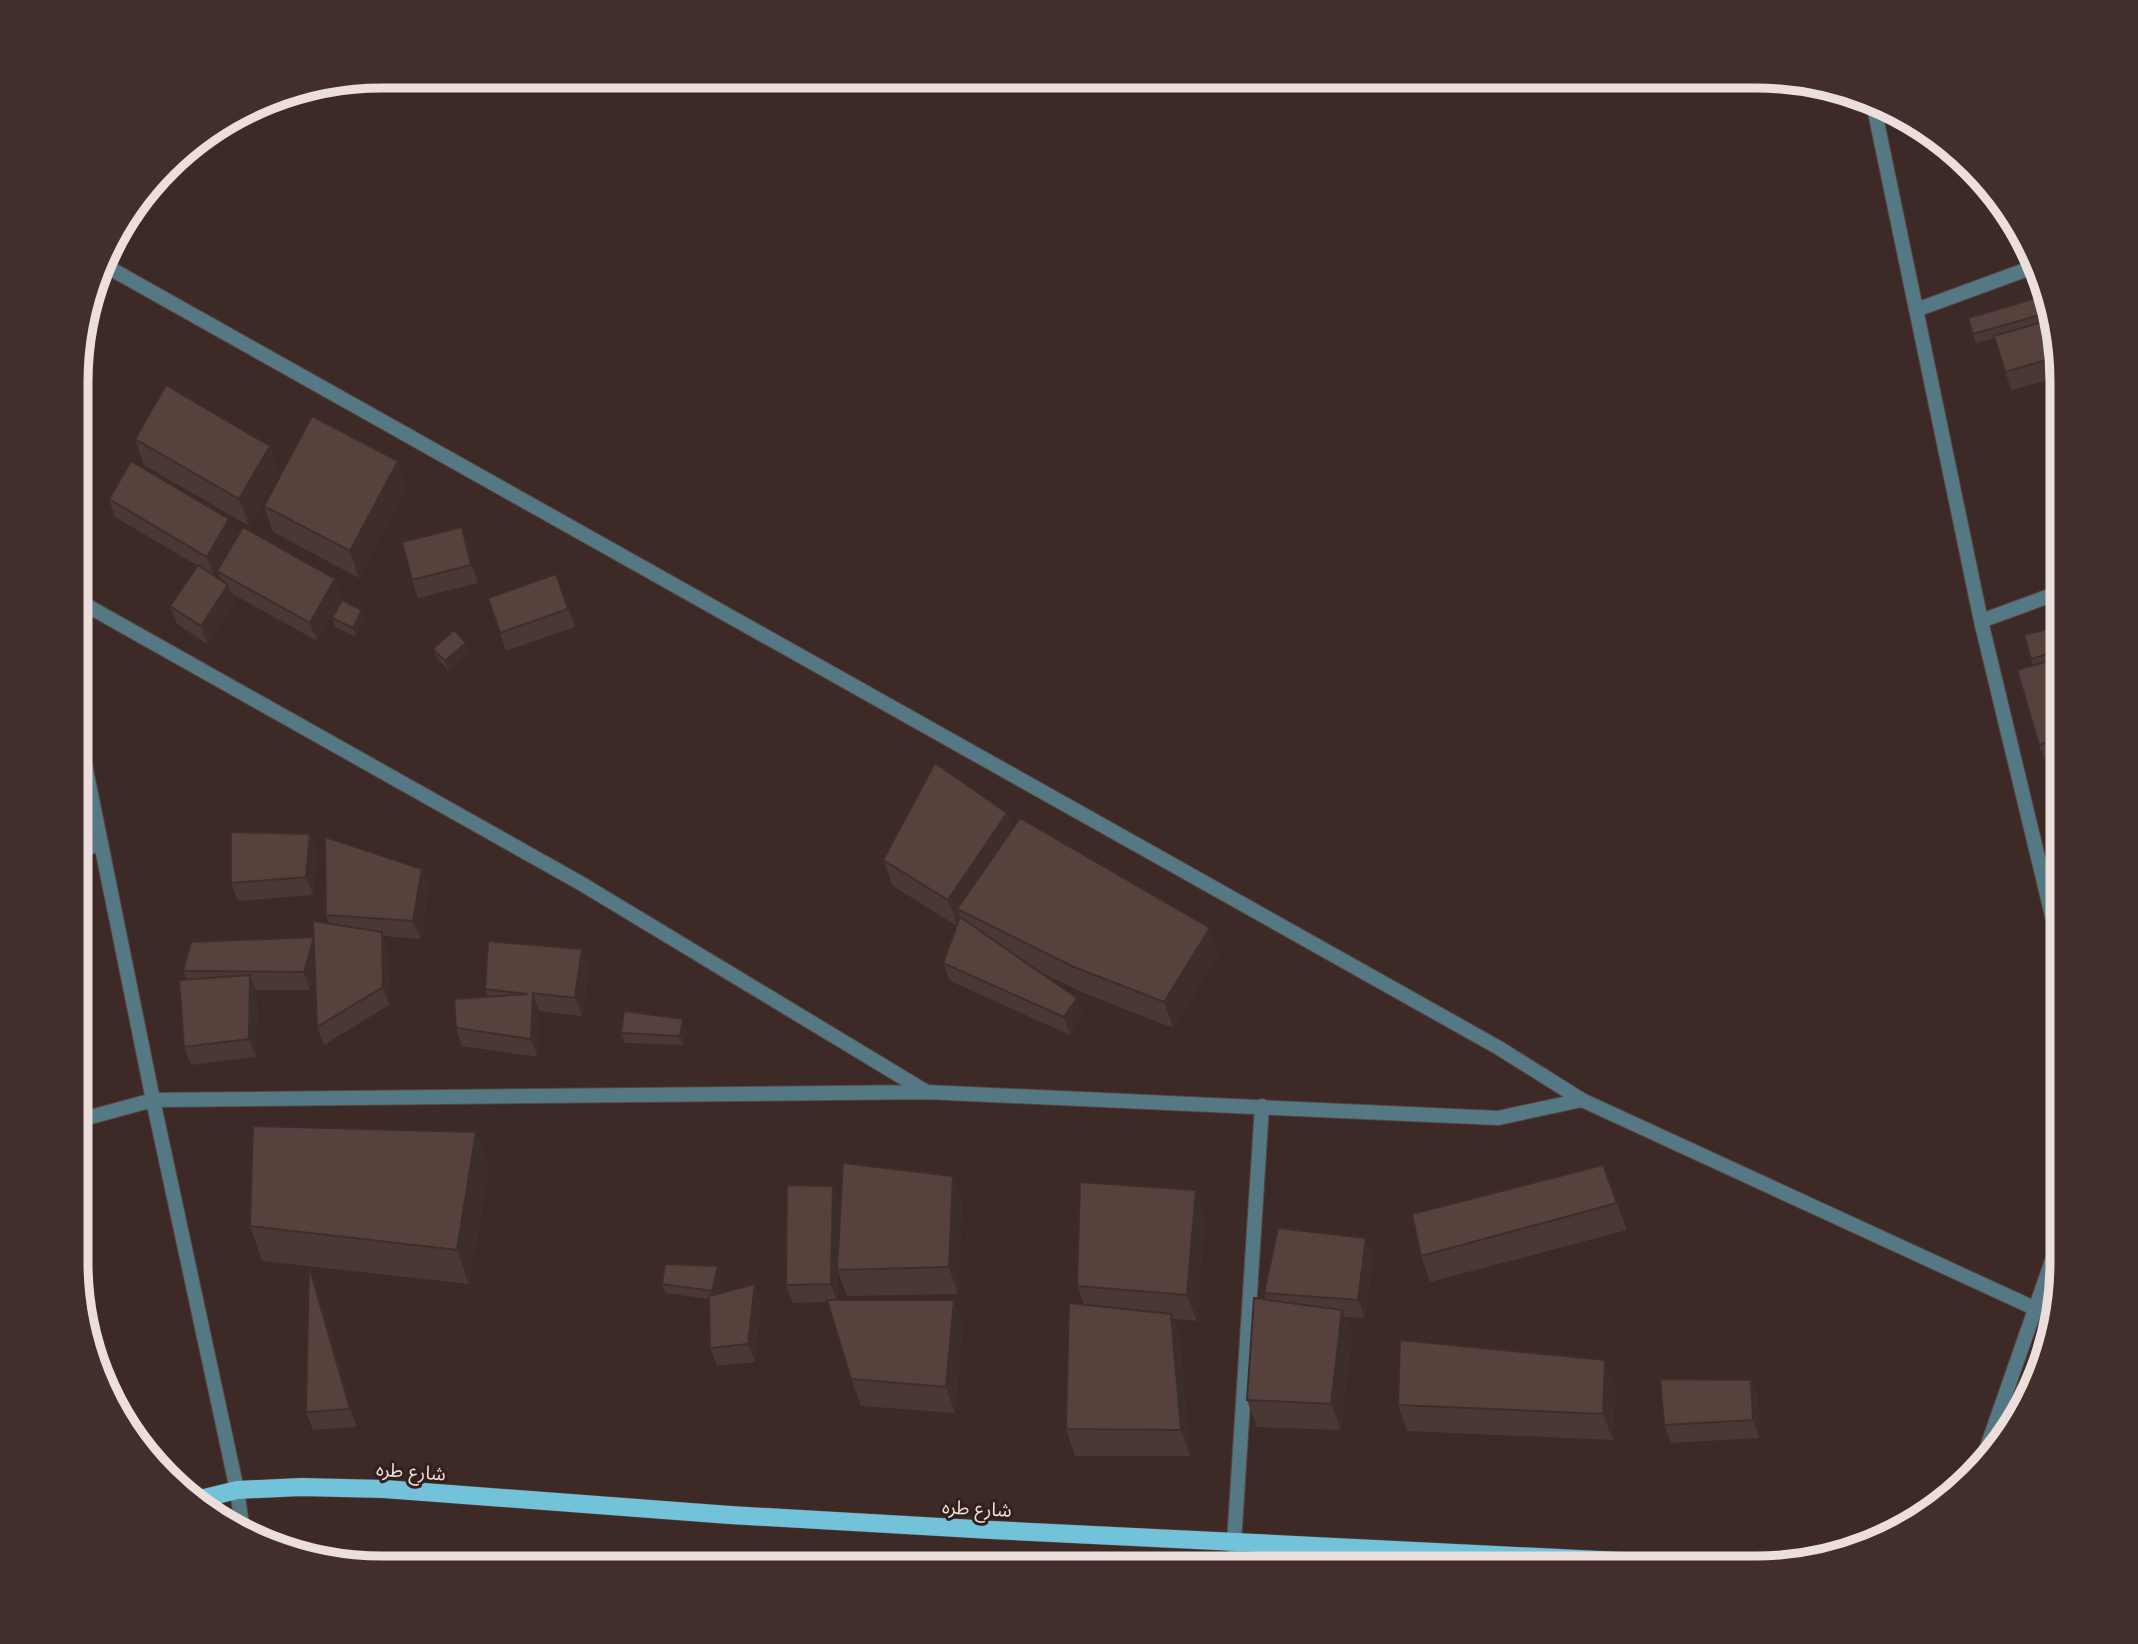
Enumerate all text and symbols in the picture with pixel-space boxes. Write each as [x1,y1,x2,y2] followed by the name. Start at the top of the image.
[375,1458,447,1487] street label: شارع طره
[941,1495,1012,1524] street label: شارع طره

